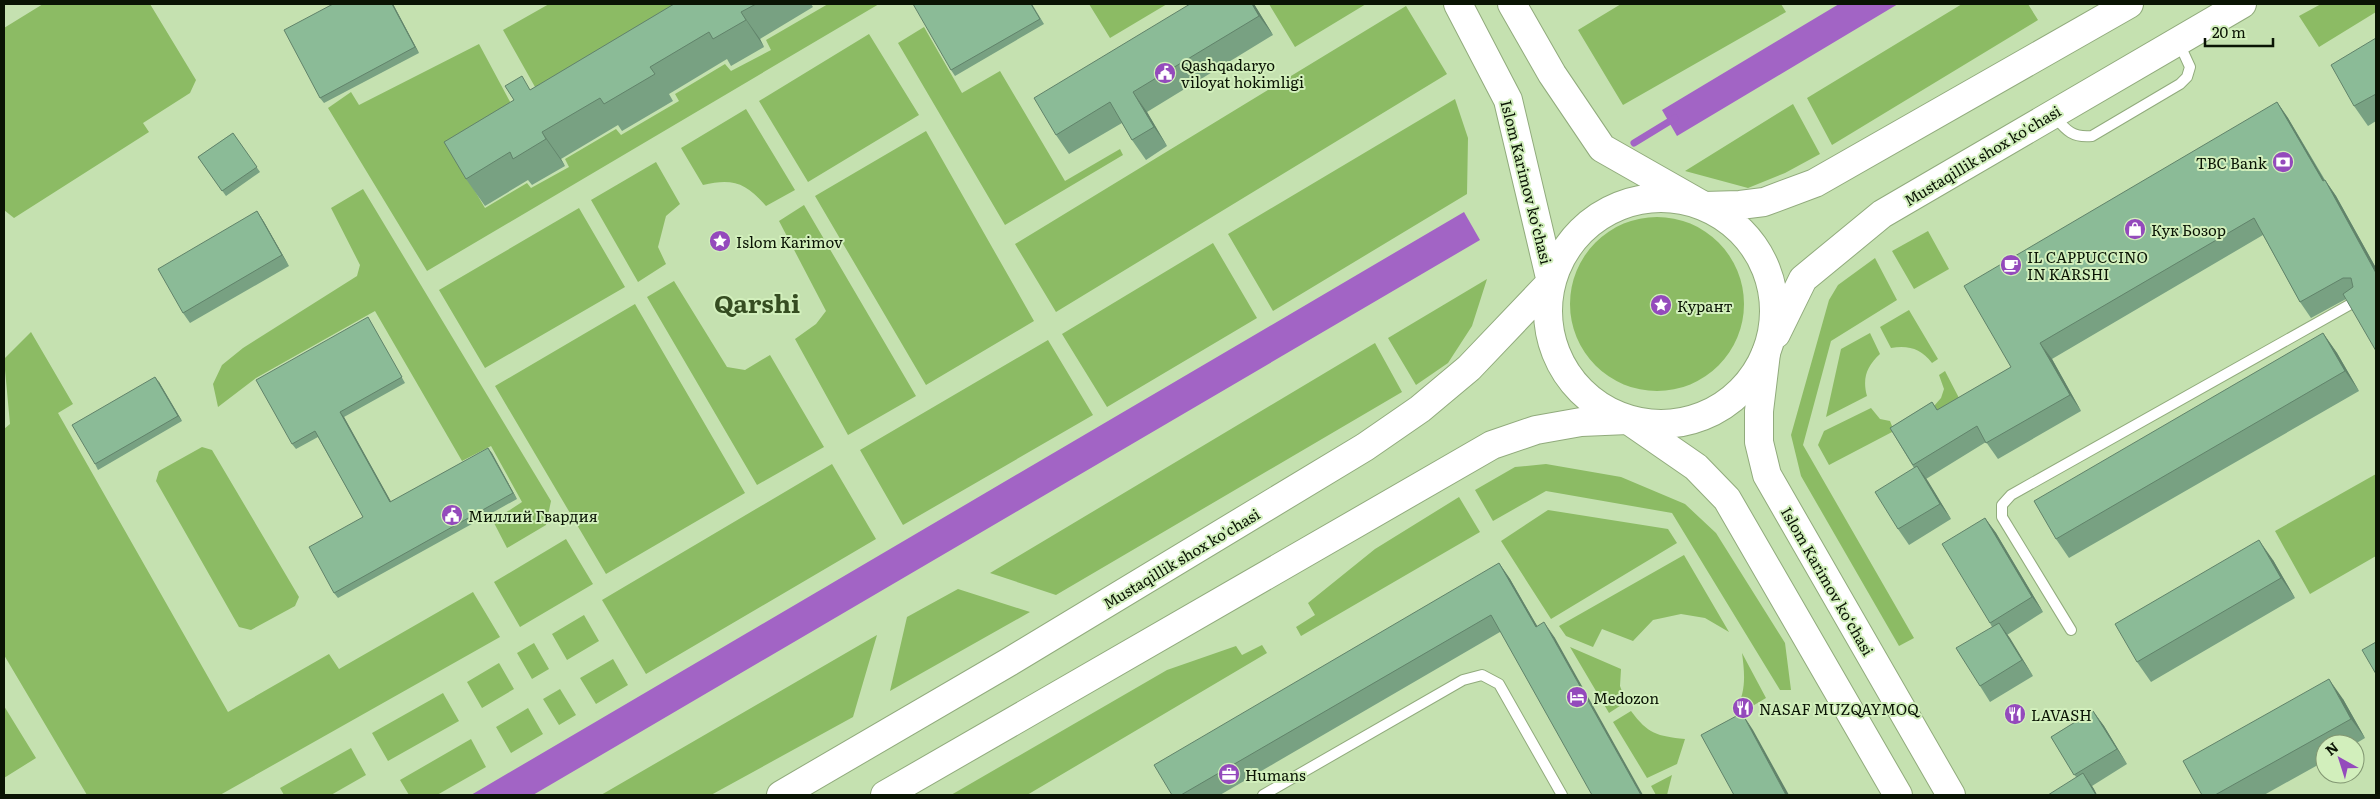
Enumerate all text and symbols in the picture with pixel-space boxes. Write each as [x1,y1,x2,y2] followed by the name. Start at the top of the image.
[2205,15,2272,47] scale bar
[2212,20,2246,43] text: 20 m
[1181,53,1304,93] place label: Qashqadaryo viloyat hokimligi
[1153,61,1177,85] public building icon: Qashqadaryo viloyat hokimligi
[1495,98,1559,266] street label: Islom Karimov ko‘chasi
[1899,99,2065,211] street label: Mustaqillik shox ko'chasi
[2271,150,2295,174] bank icon: TBC Bank
[2196,151,2268,174] place label: TBC Bank
[2123,217,2147,241] shop icon: Кук Бозор
[2151,218,2226,241] place label: Кук Бозор
[708,229,732,253] place icon: Islom Karimov
[736,230,843,253] place label: Islom Karimov
[2027,245,2148,285] place label: IL CAPPUCCINO IN KARSHI
[1999,253,2023,277] cafe icon: IL CAPPUCCINO IN KARSHI
[714,284,800,321] district label: Qarshi
[1649,293,1673,317] place icon: Курант
[1677,294,1733,317] place label: Курант
[1098,502,1264,614] street label: Mustaqillik shox ko'chasi
[1776,502,1880,660] street label: Islom Karimov ko‘chasi
[440,503,464,527] public building icon: Миллий Гвардия
[468,504,598,527] place label: Миллий Гвардия
[1565,685,1589,709] hotel icon: Medozon
[1593,686,1659,709] place label: Medozon
[1731,696,1755,720] restaurant icon: NASAF MUZQAYMOQ
[1759,697,1921,720] place label: NASAF MUZQAYMOQ
[2003,702,2027,726] restaurant icon: LAVASH
[2031,703,2092,726] place label: LAVASH
[2315,734,2365,784] north arrow
[2320,736,2342,760] text: N
[1217,762,1241,786] office icon: Humans
[1245,763,1306,786] place label: Humans

